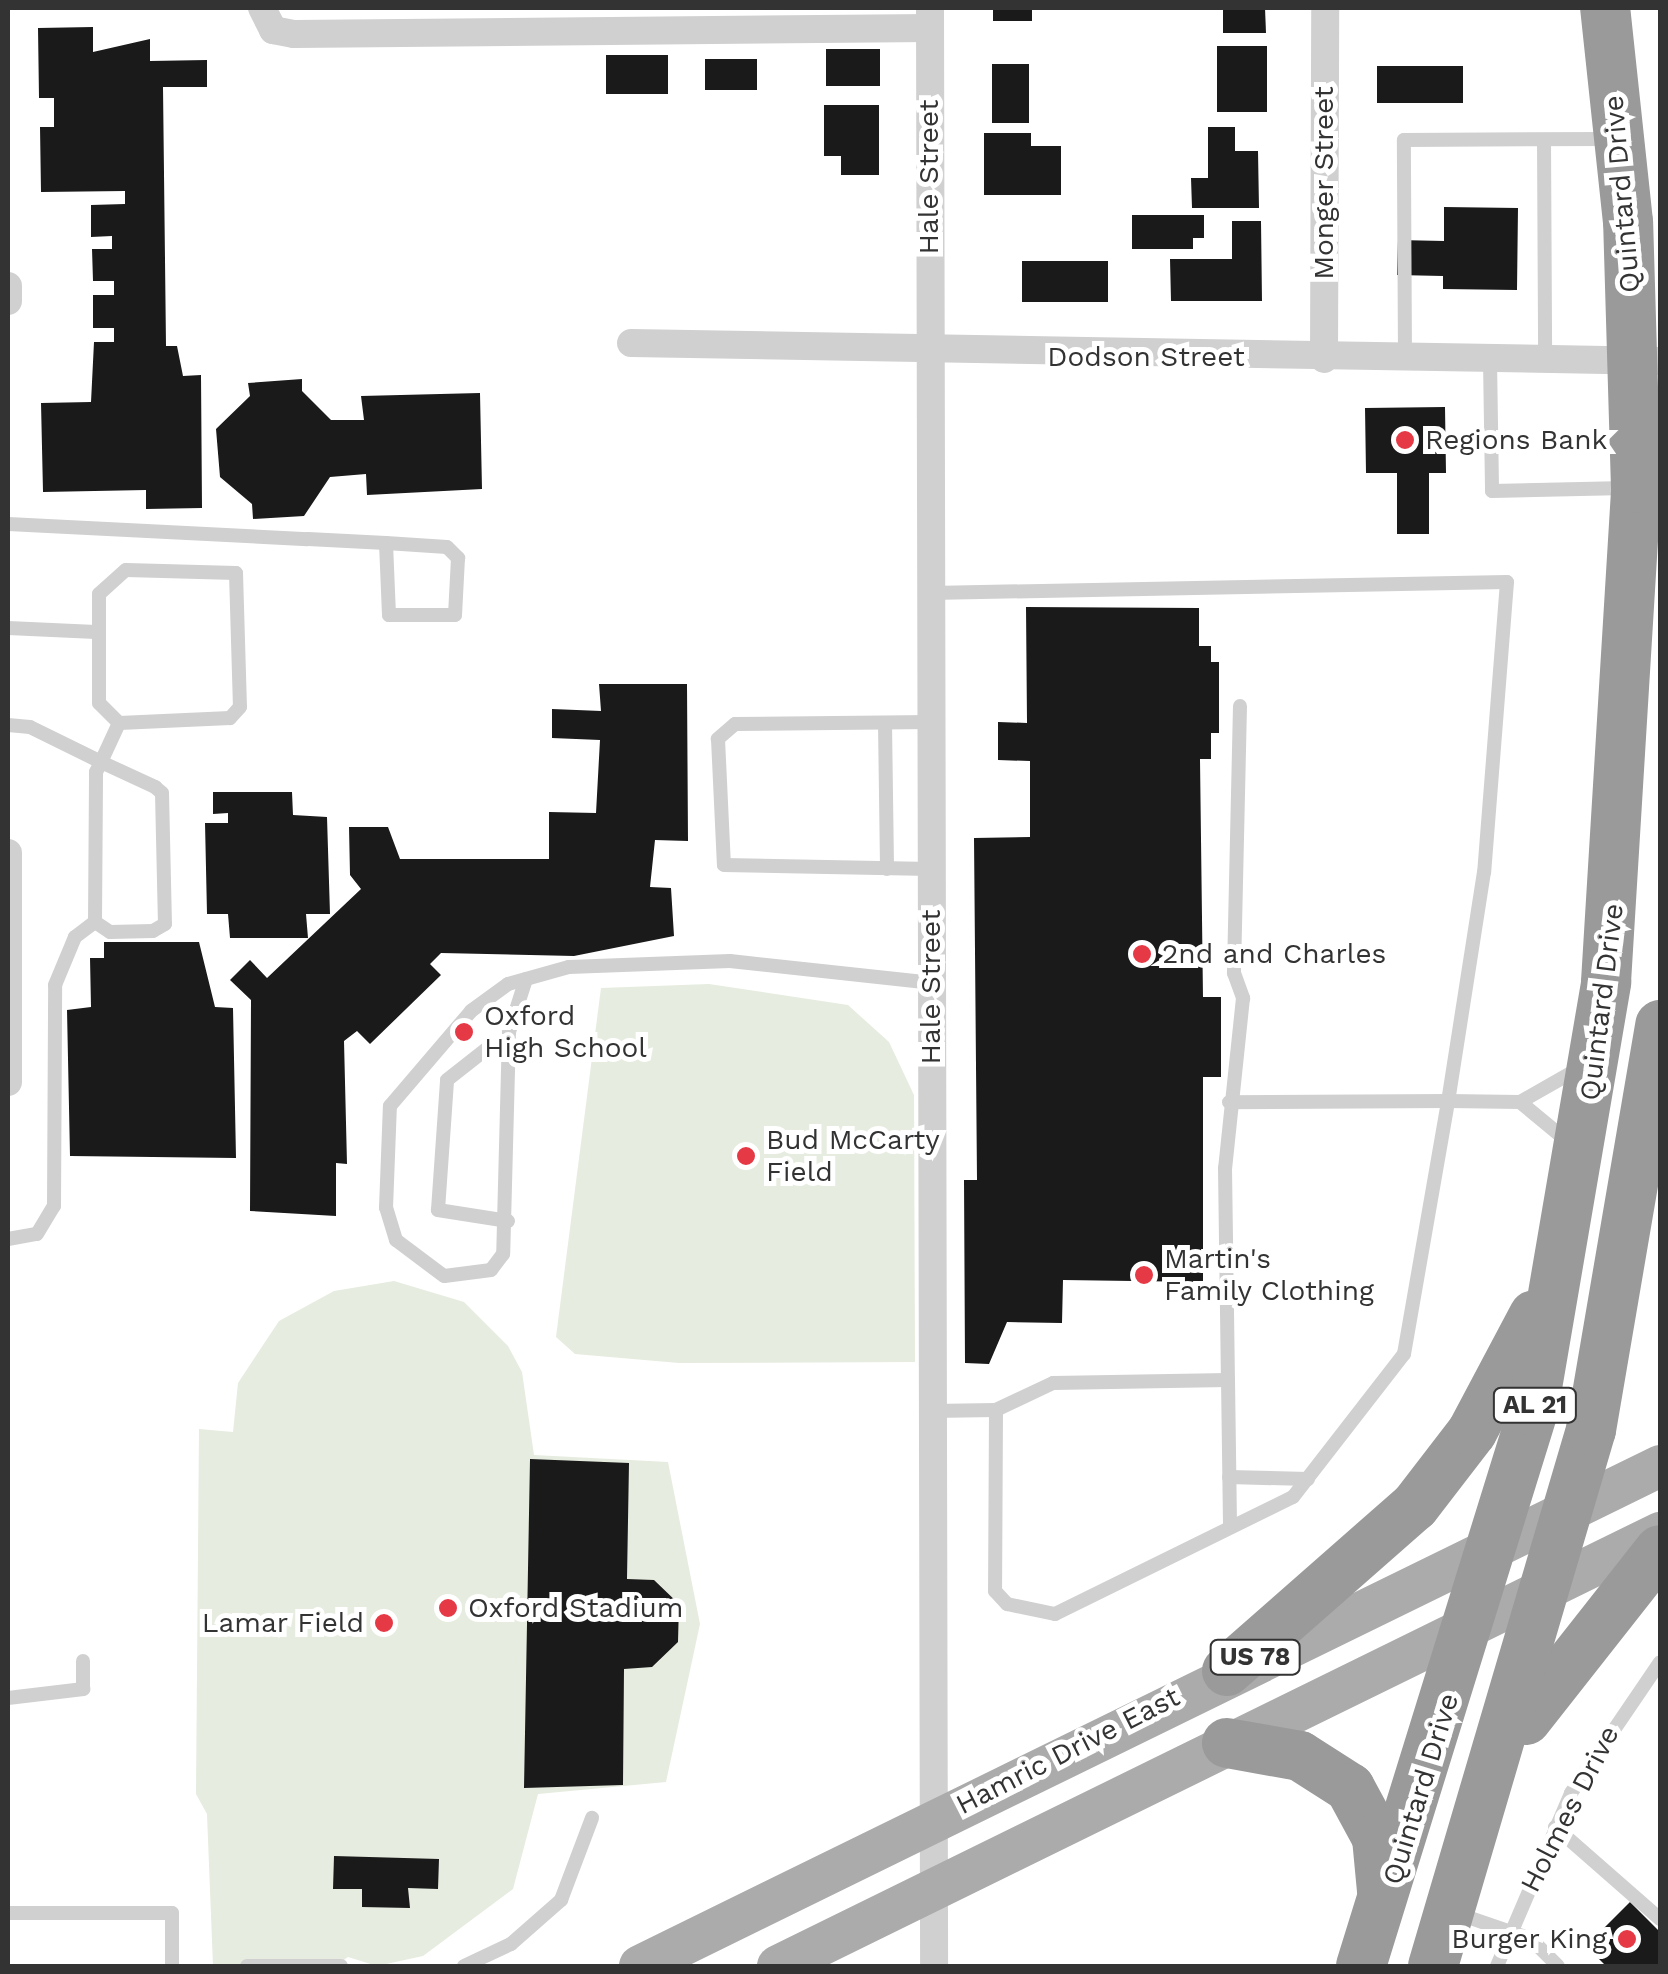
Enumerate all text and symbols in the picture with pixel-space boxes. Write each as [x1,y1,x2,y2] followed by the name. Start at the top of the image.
[1307,86,1341,280] street label: Monger Street
[1597,94,1647,294] street label: Quintard Drive
[912,100,946,254] street label: Hale Street
[1047,340,1245,374] street label: Dodson Street
[1425,423,1607,457] place label: Regions Bank
[1394,429,1416,451] marker: Regions Bank
[1573,902,1631,1102] street label: Quintard Drive
[914,910,948,1064] street label: Hale Street
[1162,937,1386,971] place label: 2nd and Charles
[1131,943,1153,965] marker: 2nd and Charles
[484,999,647,1065] place label: Oxford High School
[453,1021,475,1043] marker: Oxford High School
[766,1123,940,1189] place label: Bud McCarty Field
[735,1145,757,1167] marker: Bud McCarty Field
[1164,1242,1375,1308] place label: Martin's Family Clothing
[1133,1264,1155,1286] marker: Martin's Family Clothing
[1492,1385,1578,1425] road number: AL 21
[468,1591,683,1625] place label: Oxford Stadium
[437,1597,459,1619] marker: Oxford Stadium
[201,1606,364,1640] place label: Lamar Field
[373,1612,395,1634] marker: Lamar Field
[1208,1637,1302,1677] road number: US 78
[951,1680,1185,1822] street label: Hamric Drive East
[1376,1689,1466,1889] street label: Quintard Drive
[1514,1720,1626,1898] street label: Holmes Drive
[1451,1922,1607,1956] place label: Burger King
[1616,1928,1638,1950] marker: Burger King

